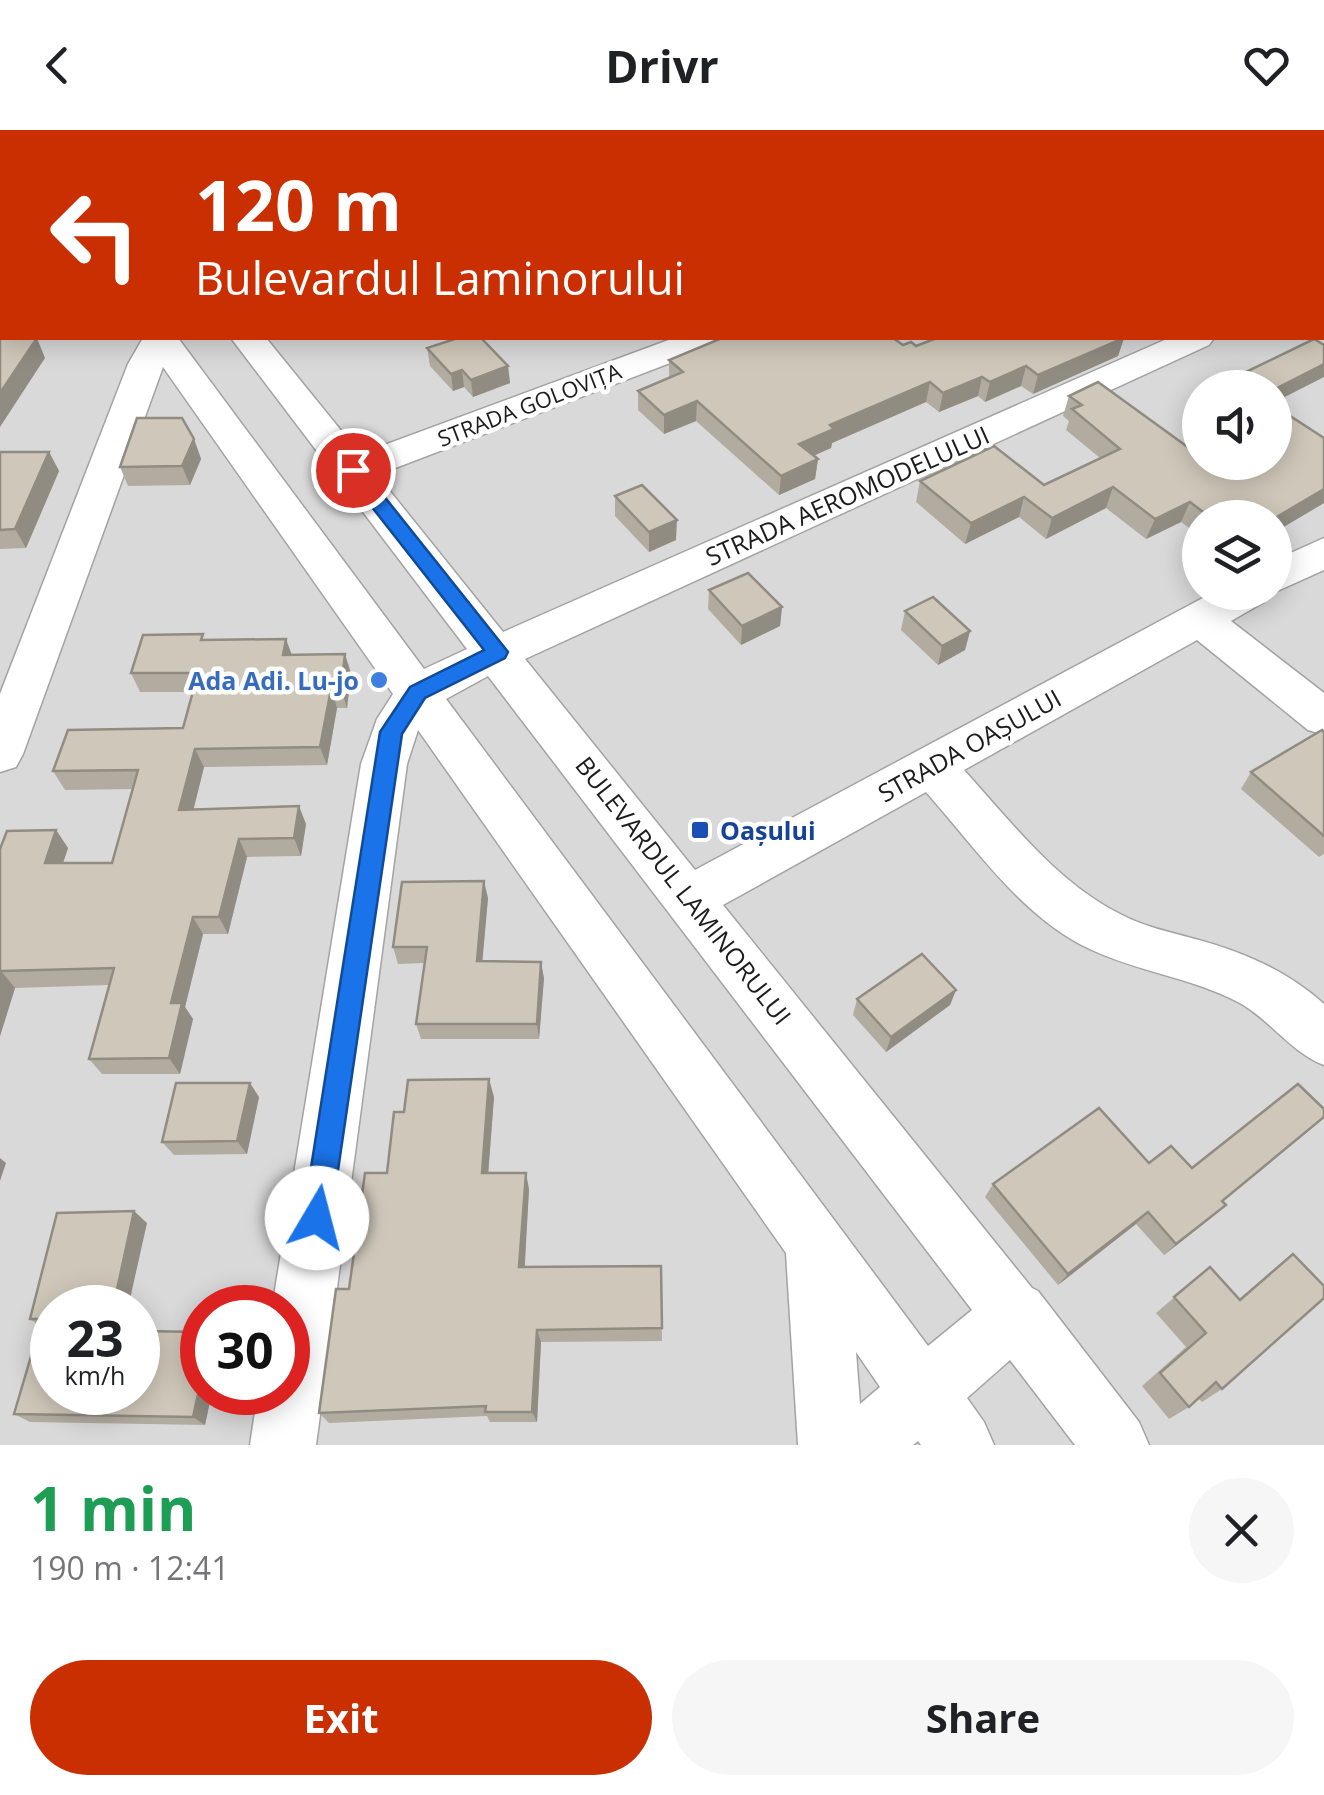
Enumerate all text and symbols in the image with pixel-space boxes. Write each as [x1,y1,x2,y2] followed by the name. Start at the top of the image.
[605,35,719,96] text: Drivr
[30,38,85,93] icon: back
[1239,38,1294,93] icon: heart
[195,156,402,252] text: 120 m
[30,170,160,300] icon: left
[195,247,685,308] text: Bulevardul Laminorului
[433,355,625,453] street label: STRADA GOLOVIȚA
[1182,370,1292,610] map controls
[1182,370,1292,480] button: sound
[700,417,994,573] street label: STRADA AEROMODELULUI
[311,428,396,513] pin
[326,443,381,498] icon: arrive
[1182,500,1292,610] button: layers
[188,663,359,697] place label: Ada Adi. Lu-jo
[368,669,390,691] marker: Ada Adi. Lu-jo
[871,681,1067,809] street label: STRADA OAȘULUI
[568,749,800,1031] street label: BULEVARDUL LAMINORULUI
[720,813,816,847] place label: Oașului
[689,819,711,841] marker: Oașului
[265,1166,369,1270] position arrow
[180,1285,310,1415] speed limit sign: 30
[66,1304,124,1372] text: 23
[65,1358,125,1392] text: km/h
[30,1467,197,1549] text: 1 min
[1189,1478,1294,1583] button: close
[30,1546,229,1589] text: 190 m · 12:41
[30,1660,652,1775] button: Exit
[672,1660,1294,1775] button: Share

